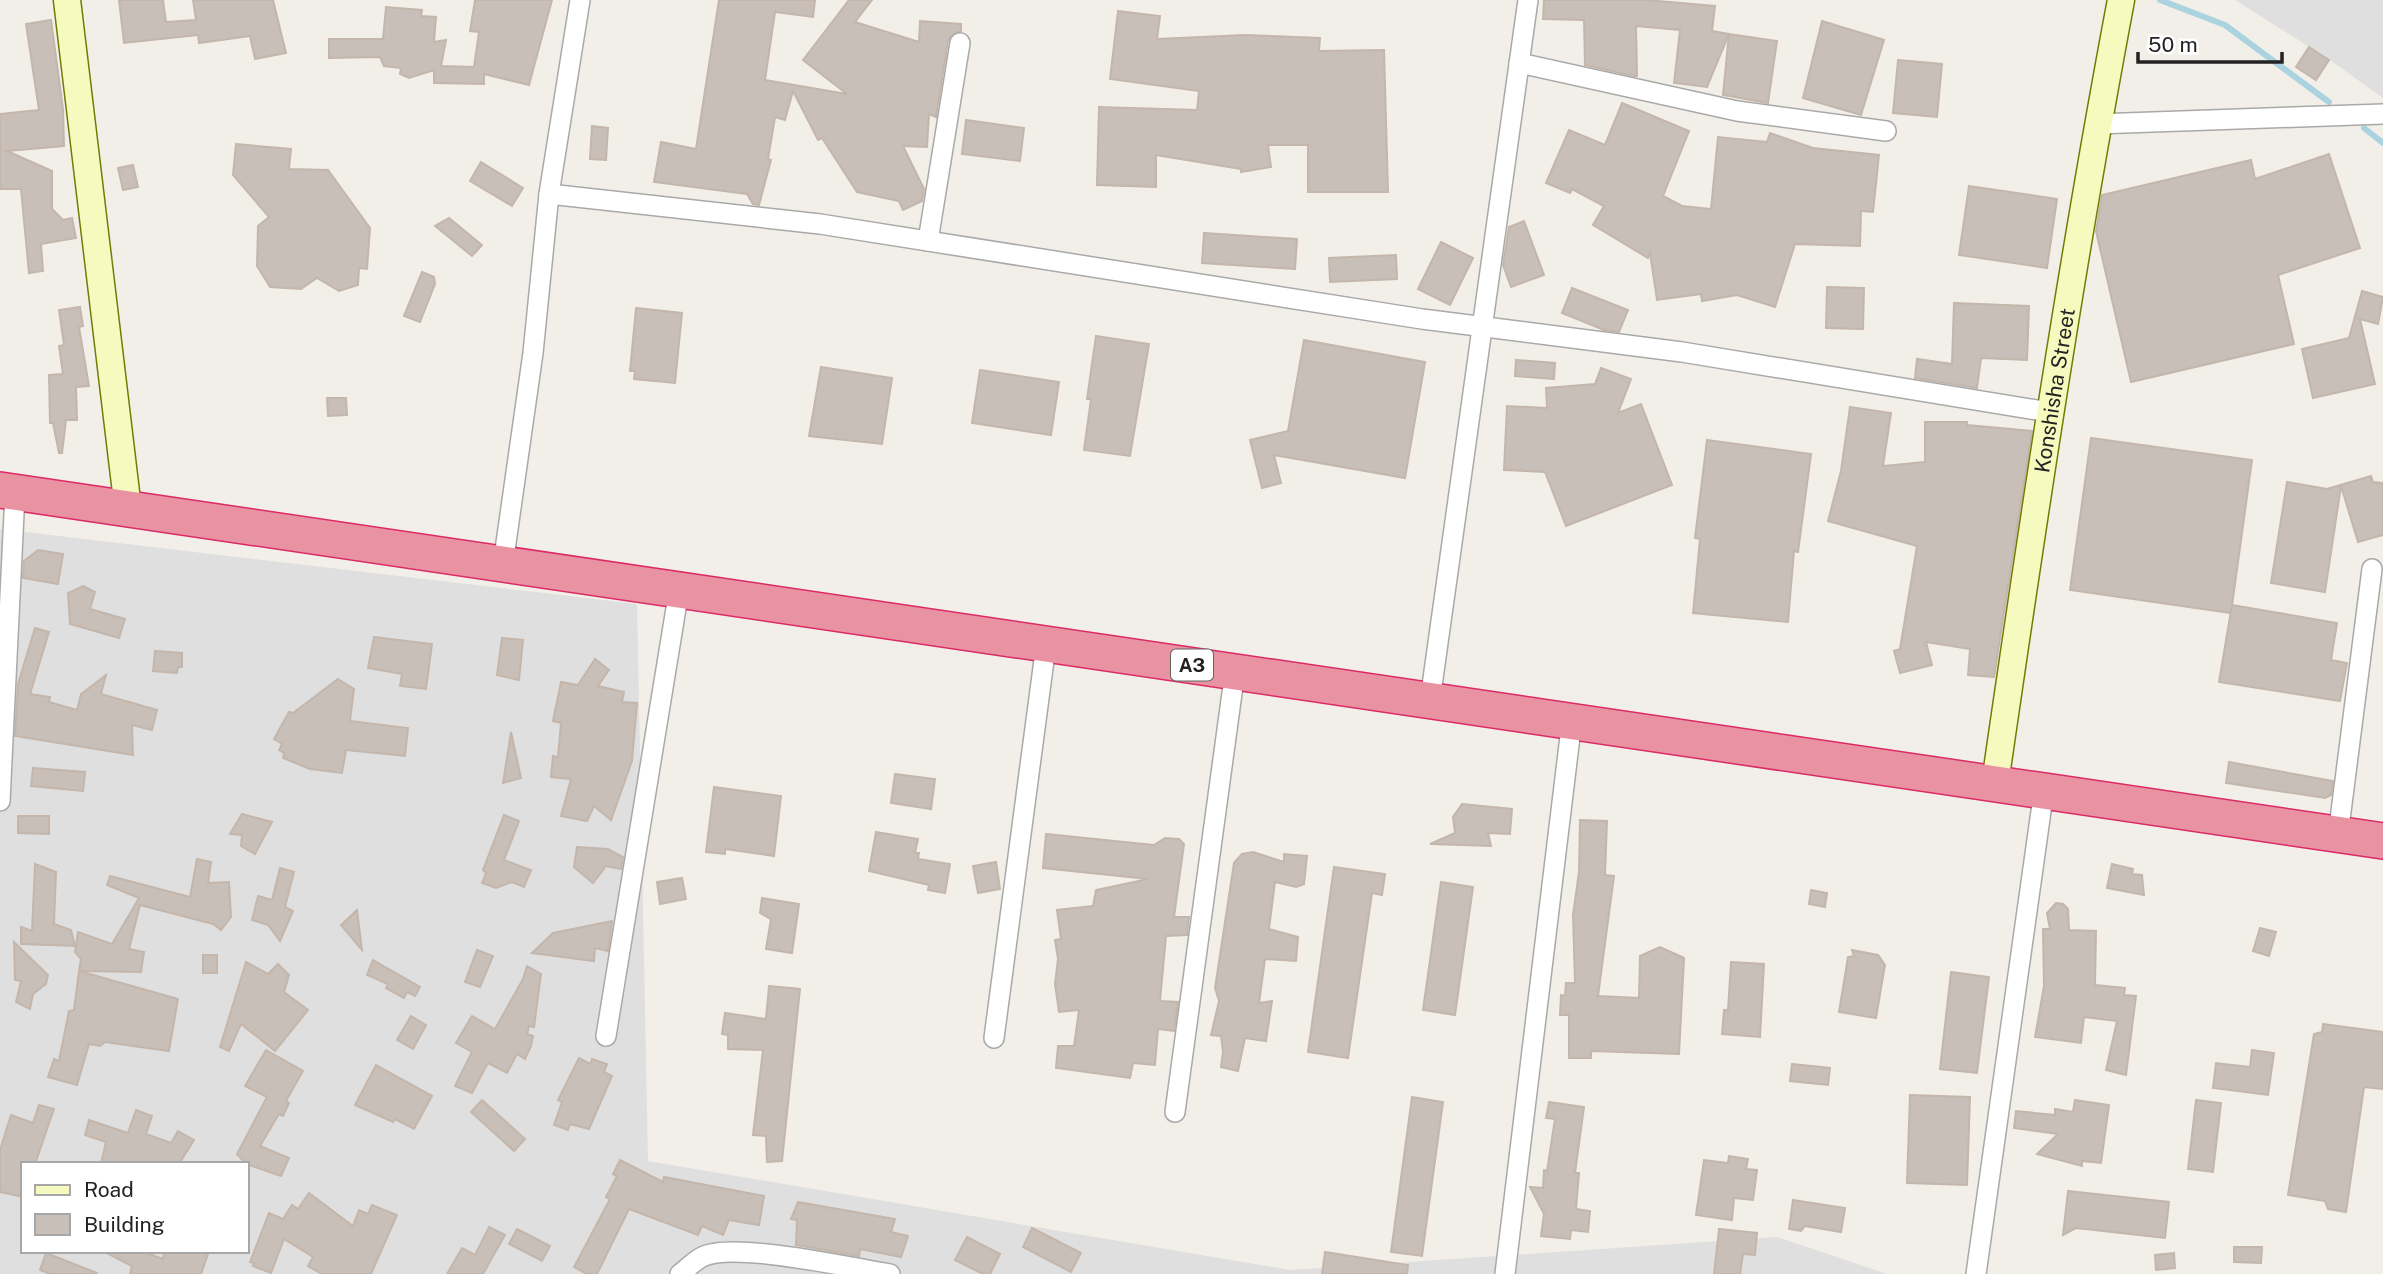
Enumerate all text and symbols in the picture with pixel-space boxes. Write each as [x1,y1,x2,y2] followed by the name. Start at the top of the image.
[2138,21,2282,65] scale bar
[2148,32,2198,57] text: 50 m
[2029,306,2079,475] street label: Konshisha Street
[1171,650,1213,680] road number: A3
[21,1162,248,1253] legend
[84,1177,134,1202] text: Road
[84,1212,165,1237] text: Building

